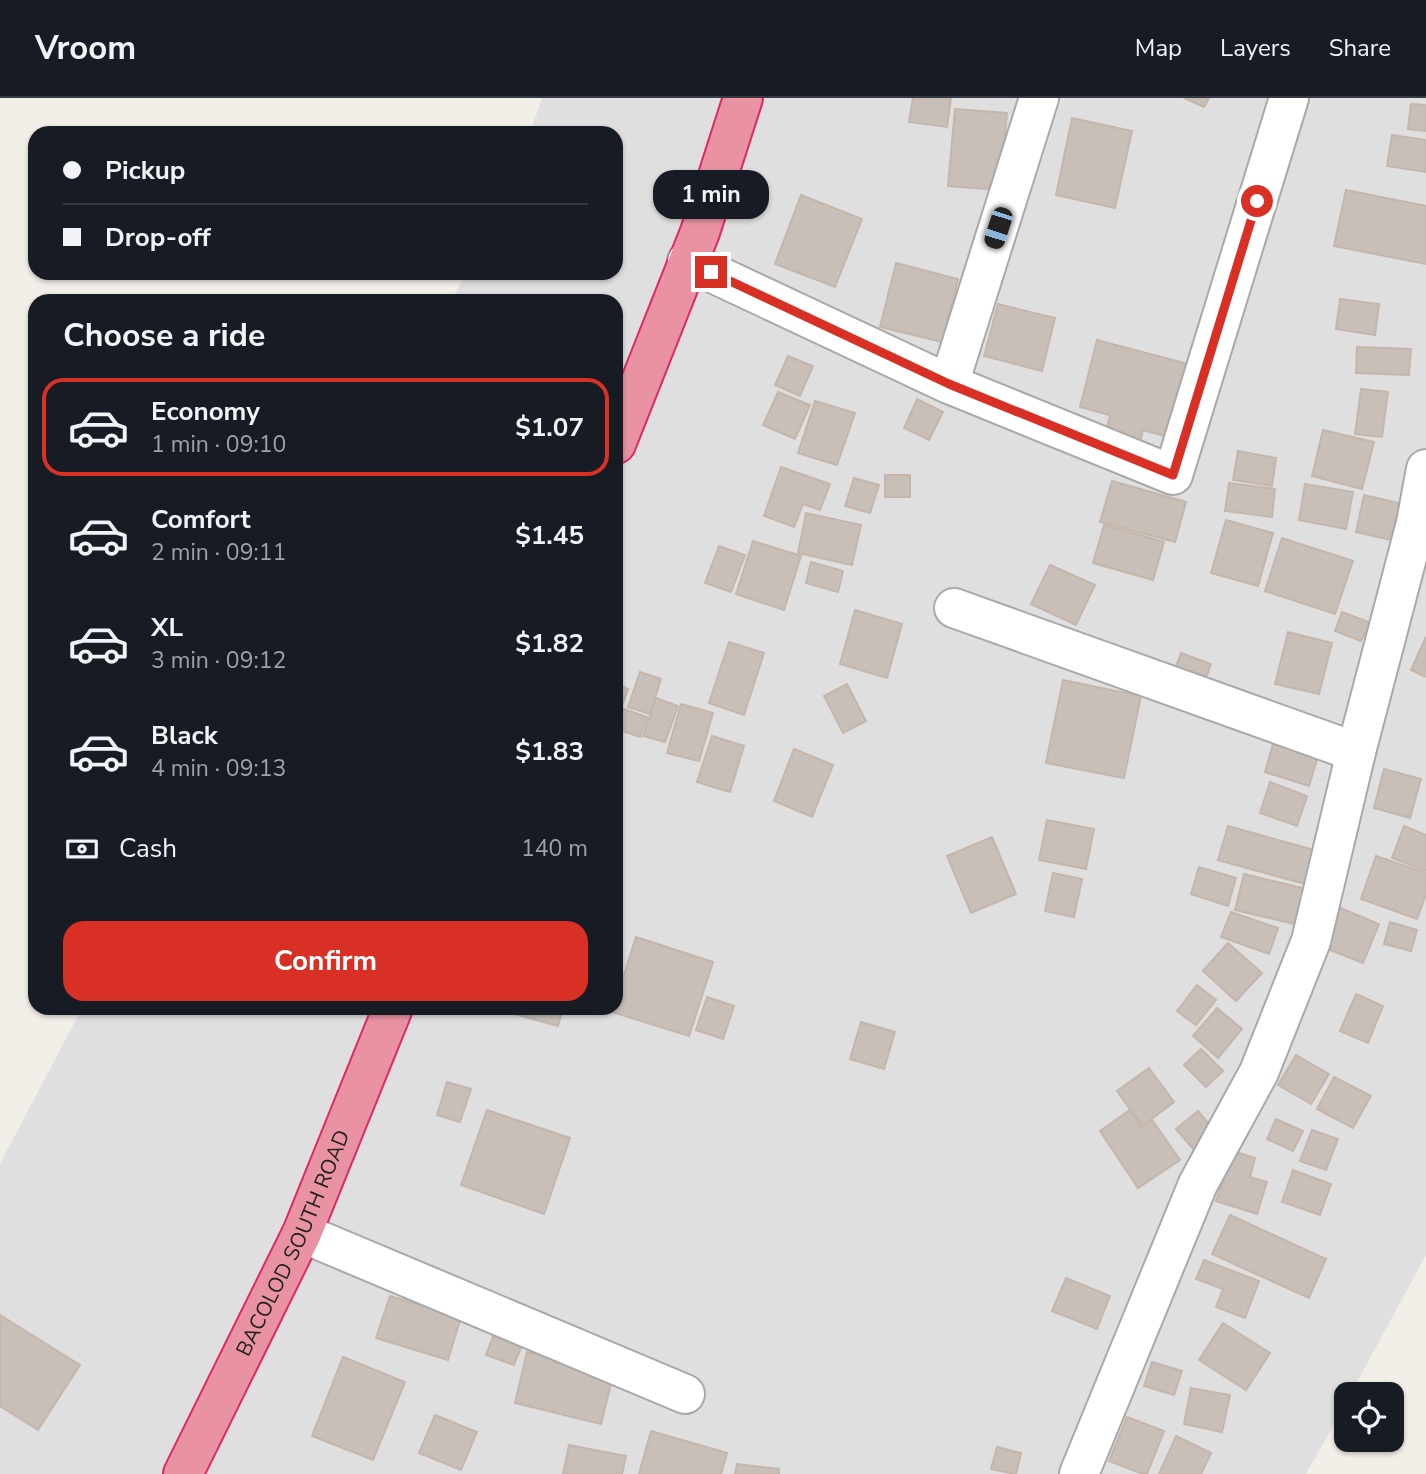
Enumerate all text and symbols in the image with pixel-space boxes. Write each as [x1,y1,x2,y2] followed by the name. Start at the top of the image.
[35,26,136,71] text: Vroom
[1135,32,1182,64] text: Map
[1220,32,1291,64] text: Layers
[1329,32,1391,64] text: Share
[105,153,185,188] text: Pickup
[653,170,769,220] callout: 1 min
[681,179,741,210] text: 1 min
[1241,185,1273,217] route start
[982,205,1015,251] car
[105,220,211,255] text: Drop-off
[695,256,727,288] route end
[63,314,265,357] text: Choose a ride
[151,394,260,429] text: Economy
[67,396,130,459] icon: car
[515,410,584,445] text: $1.07
[151,429,286,460] text: 1 min · 09:10
[151,502,251,537] text: Comfort
[67,504,130,567] icon: car
[515,518,584,553] text: $1.45
[151,537,286,568] text: 2 min · 09:11
[151,610,183,645] text: XL
[67,612,130,675] icon: car
[515,626,584,661] text: $1.82
[151,645,286,676] text: 3 min · 09:12
[151,718,218,753] text: Black
[67,720,130,783] icon: car
[515,734,584,769] text: $1.83
[151,753,286,784] text: 4 min · 09:13
[63,830,101,868] icon: cash
[119,831,177,866] text: Cash
[521,833,588,864] text: 140 m
[63,921,588,1001] button: Confirm
[229,1126,356,1361] street label: BACOLOD SOUTH ROAD
[1334,1382,1404,1452] map controls
[1334,1382,1404,1452] button: locate

